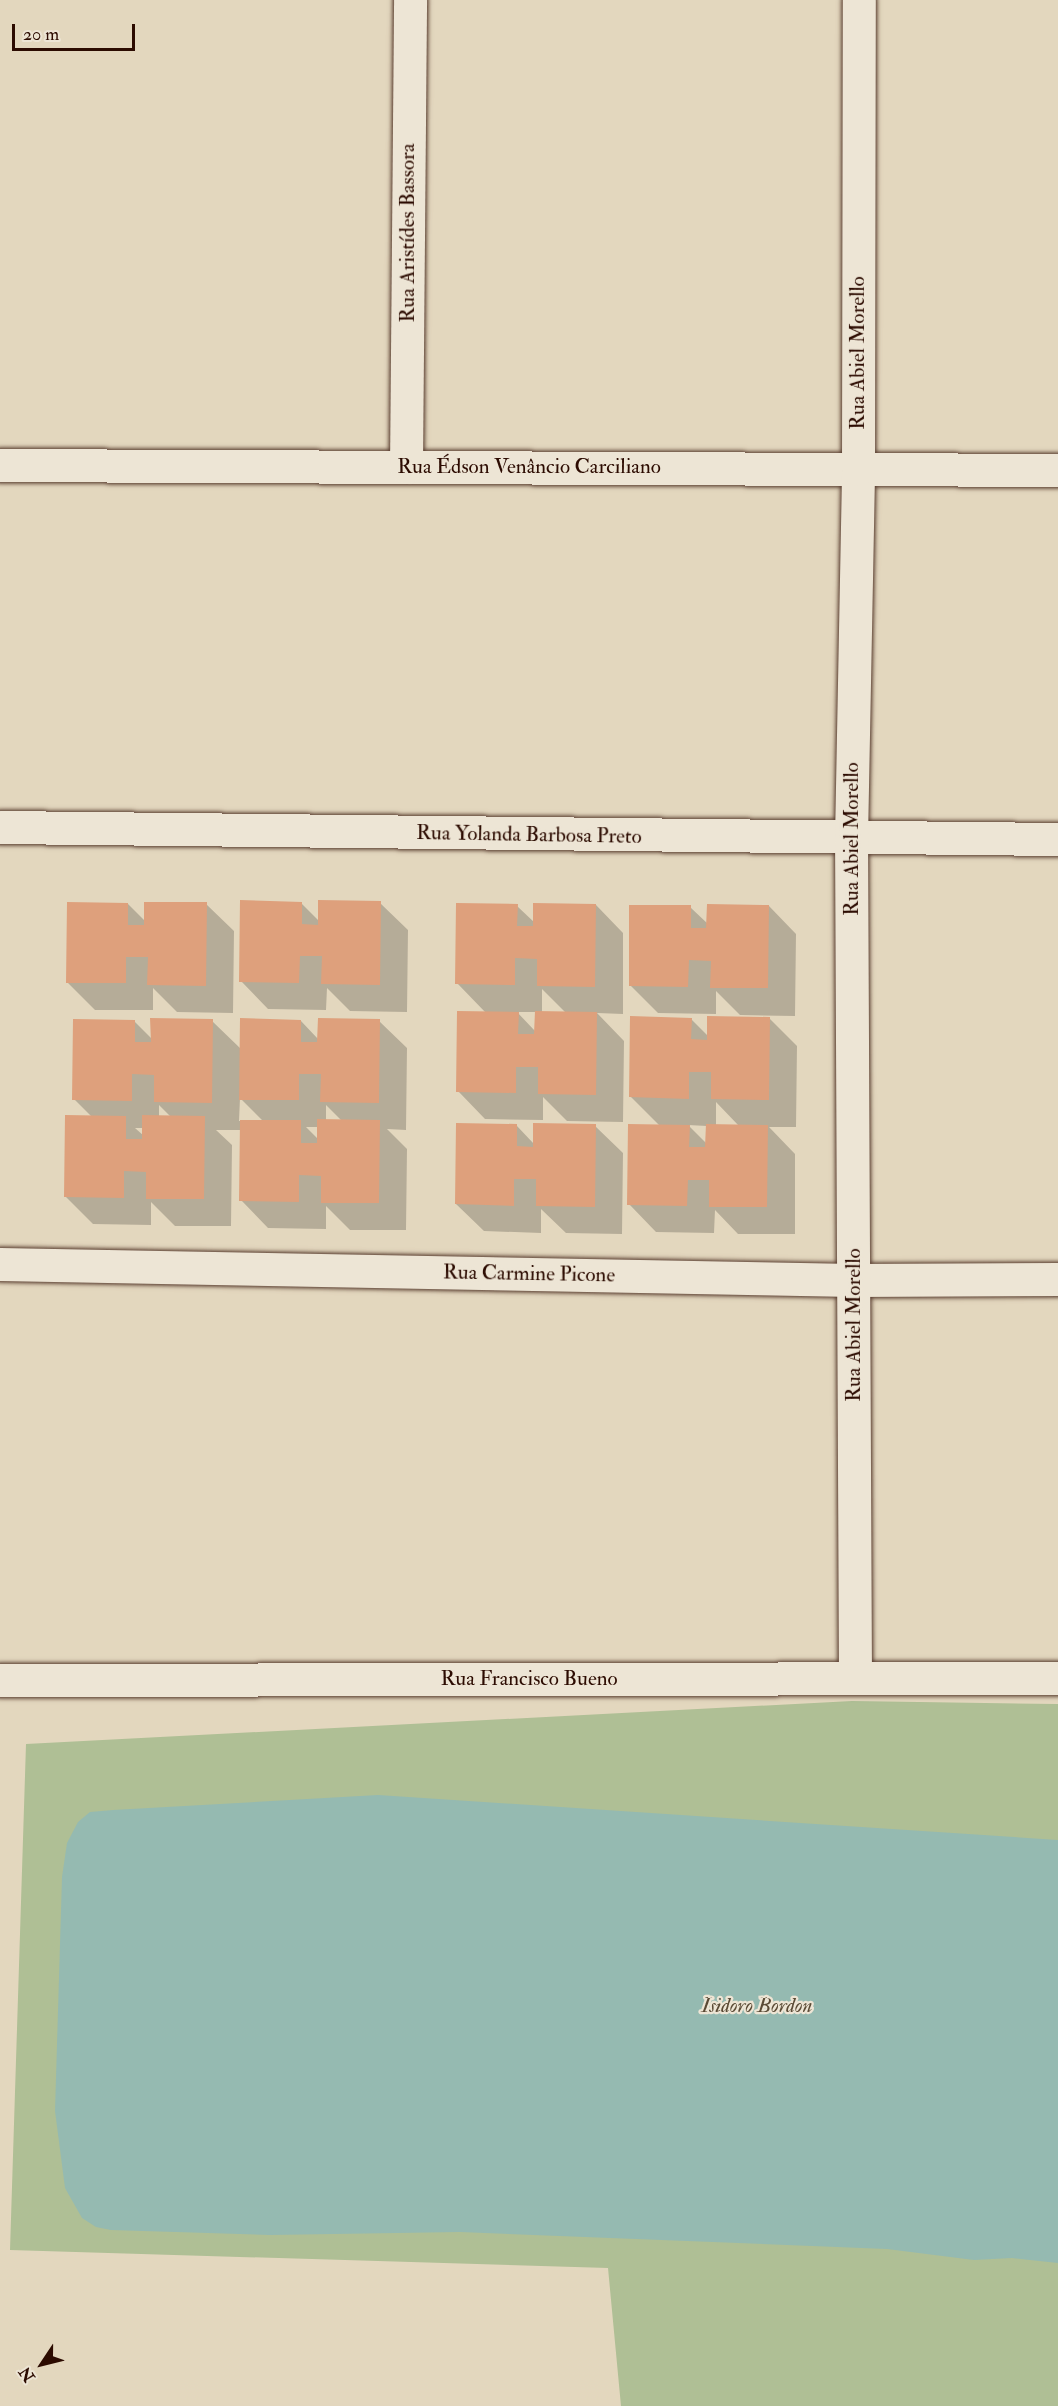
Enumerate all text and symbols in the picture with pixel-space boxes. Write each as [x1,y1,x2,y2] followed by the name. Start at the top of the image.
[15,12,138,50] scale bar
[23,23,59,46] text: 20 m
[395,143,421,323] street label: Rua Aristídes Bassora
[845,276,871,430] street label: Rua Abiel Morello
[397,454,661,480] street label: Rua Édson Venâncio Carciliano
[839,762,865,916] street label: Rua Abiel Morello
[416,820,642,850] street label: Rua Yolanda Barbosa Preto
[841,1248,867,1402] street label: Rua Abiel Morello
[443,1260,615,1288] street label: Rua Carmine Picone
[440,1666,618,1692] street label: Rua Francisco Bueno
[702,1993,812,2019] park label: Isidoro Bordon
[12,2334,72,2394] north arrow
[15,2363,40,2386] text: N

